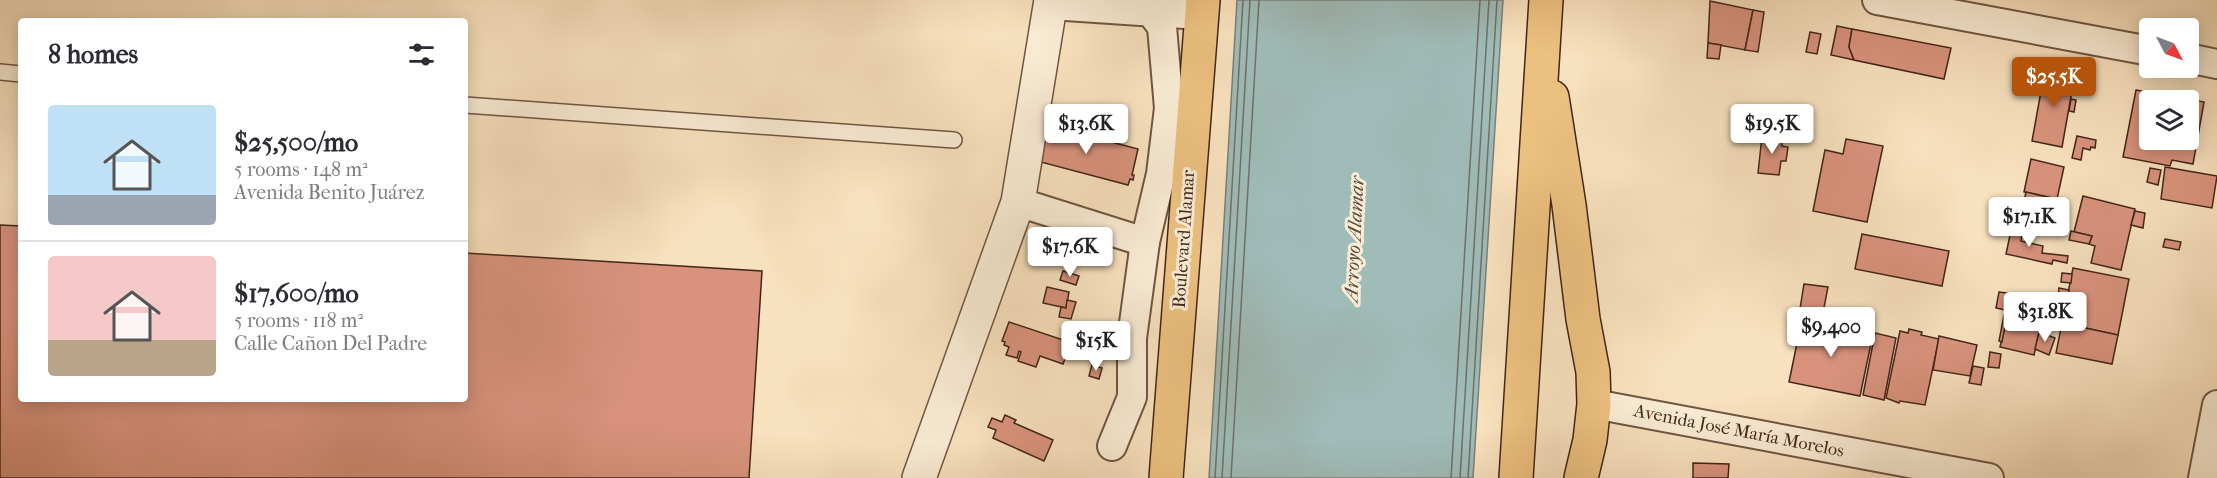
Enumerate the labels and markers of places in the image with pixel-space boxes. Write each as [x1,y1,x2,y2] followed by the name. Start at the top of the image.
[2005,57,2103,108] pin: $25.5K
[1037,104,1135,155] pin: $13.6K
[1723,104,1821,155] pin: $19.5K
[1980,197,2078,248] pin: $17.1K
[1021,227,1119,278] pin: $17.6K
[1996,292,2094,343] pin: $31.8K
[1782,307,1880,358] pin: $9,400
[1060,321,1132,372] pin: $15K

